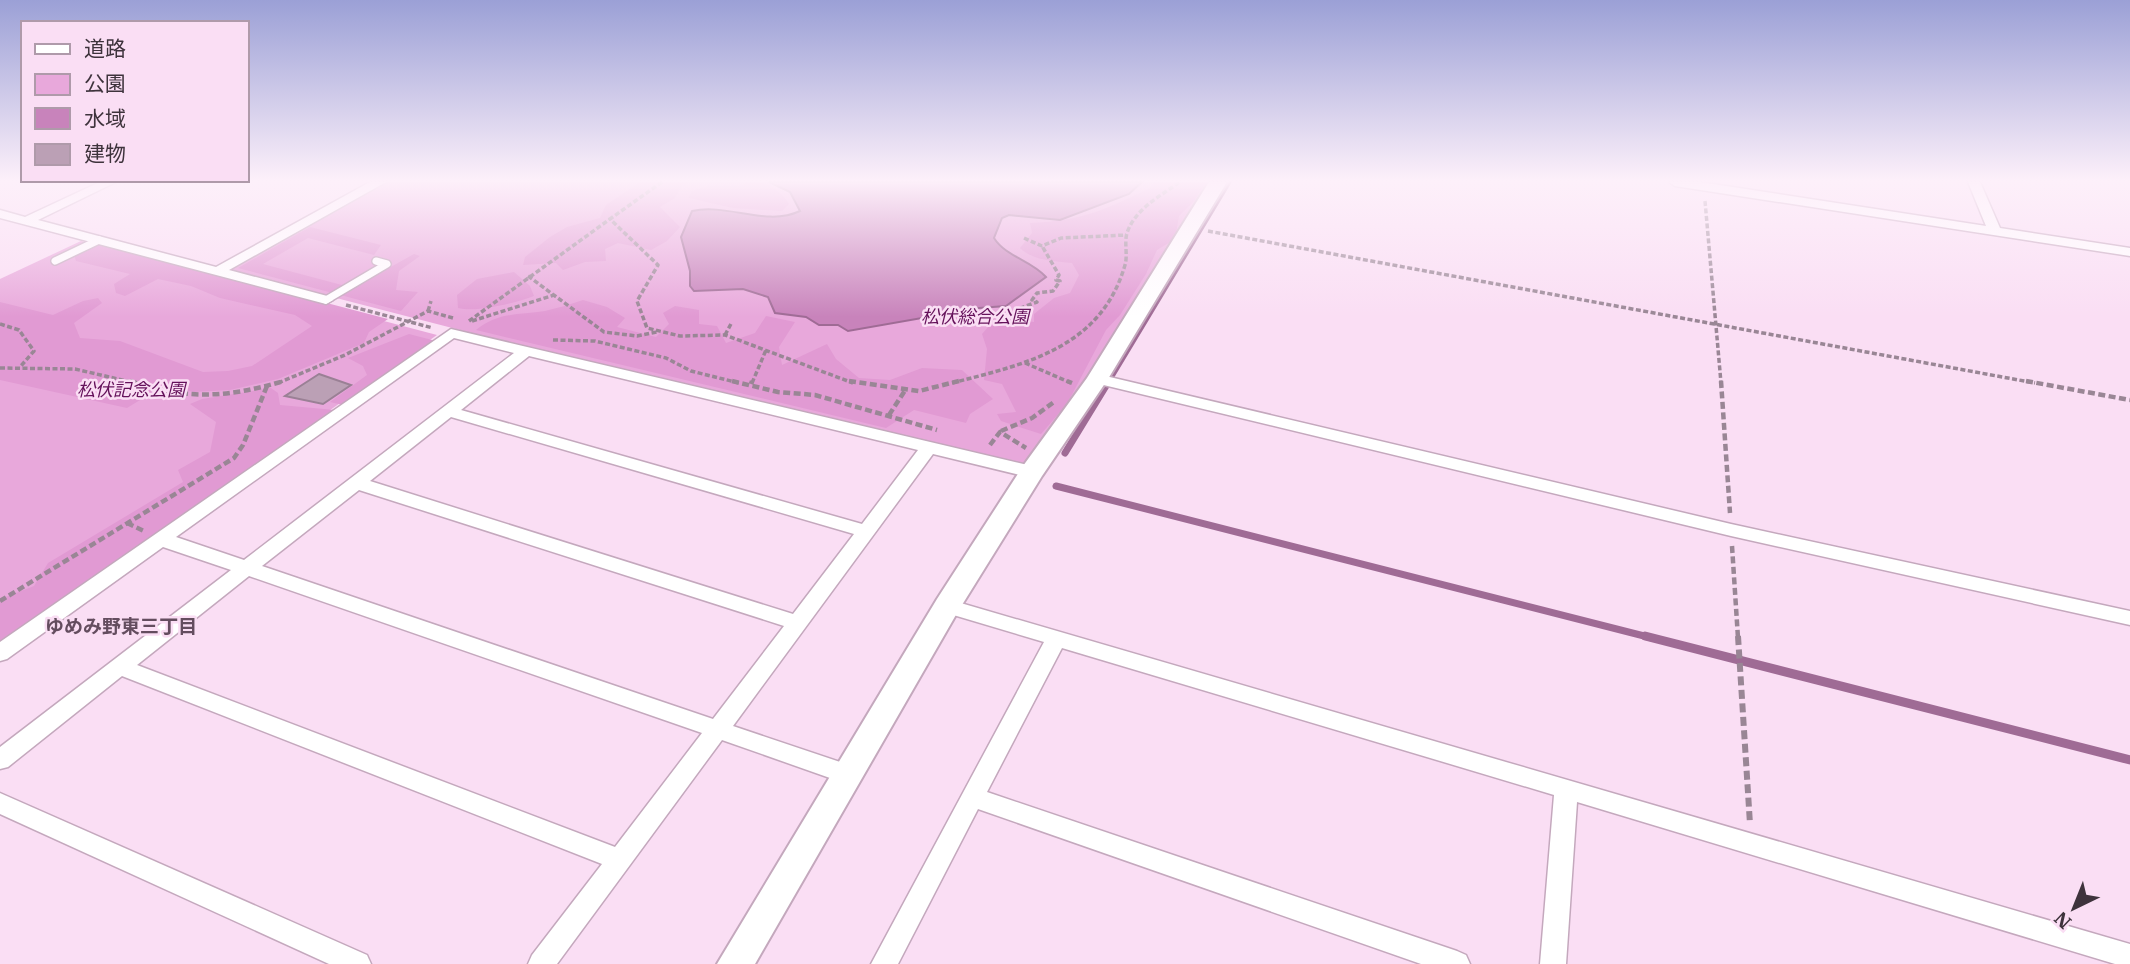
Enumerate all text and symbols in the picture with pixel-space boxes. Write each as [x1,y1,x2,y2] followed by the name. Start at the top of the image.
[21,21,248,182] legend
[84,34,126,62] text: 道路
[84,69,126,97] text: 公園
[84,104,126,132] text: 水域
[84,139,126,167] text: 建物
[921,305,1032,328] park label: 松伏総合公園
[77,378,188,401] park label: 松伏記念公園
[45,614,197,638] district label: ゆめみ野東三丁目
[2039,873,2109,943] north arrow
[2049,907,2076,934] text: N

